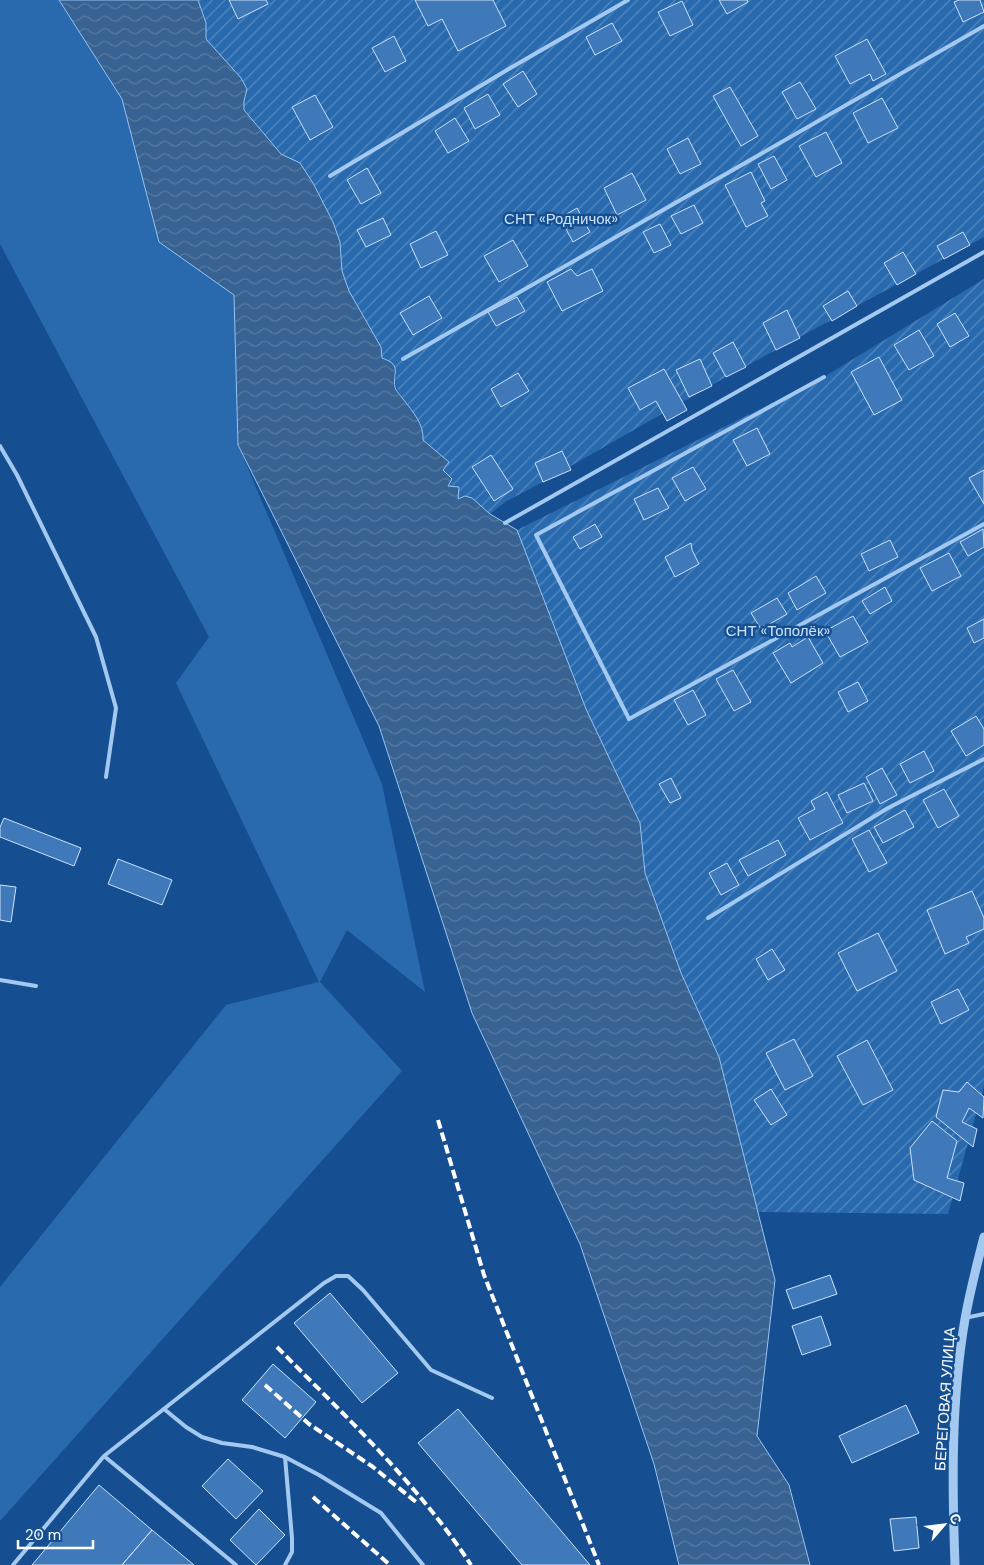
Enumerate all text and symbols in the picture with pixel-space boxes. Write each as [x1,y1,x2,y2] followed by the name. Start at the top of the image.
[504,209,618,229] park label: СНТ «Родничок»
[726,621,830,641] park label: СНТ «Тополёк»
[930,1327,960,1471] street label: БЕРЕГОВАЯ УЛИЦА
[919,1500,969,1550] north arrow
[945,1510,966,1528] text: С
[18,1518,92,1550] scale bar
[25,1525,61,1545] text: 20 m

